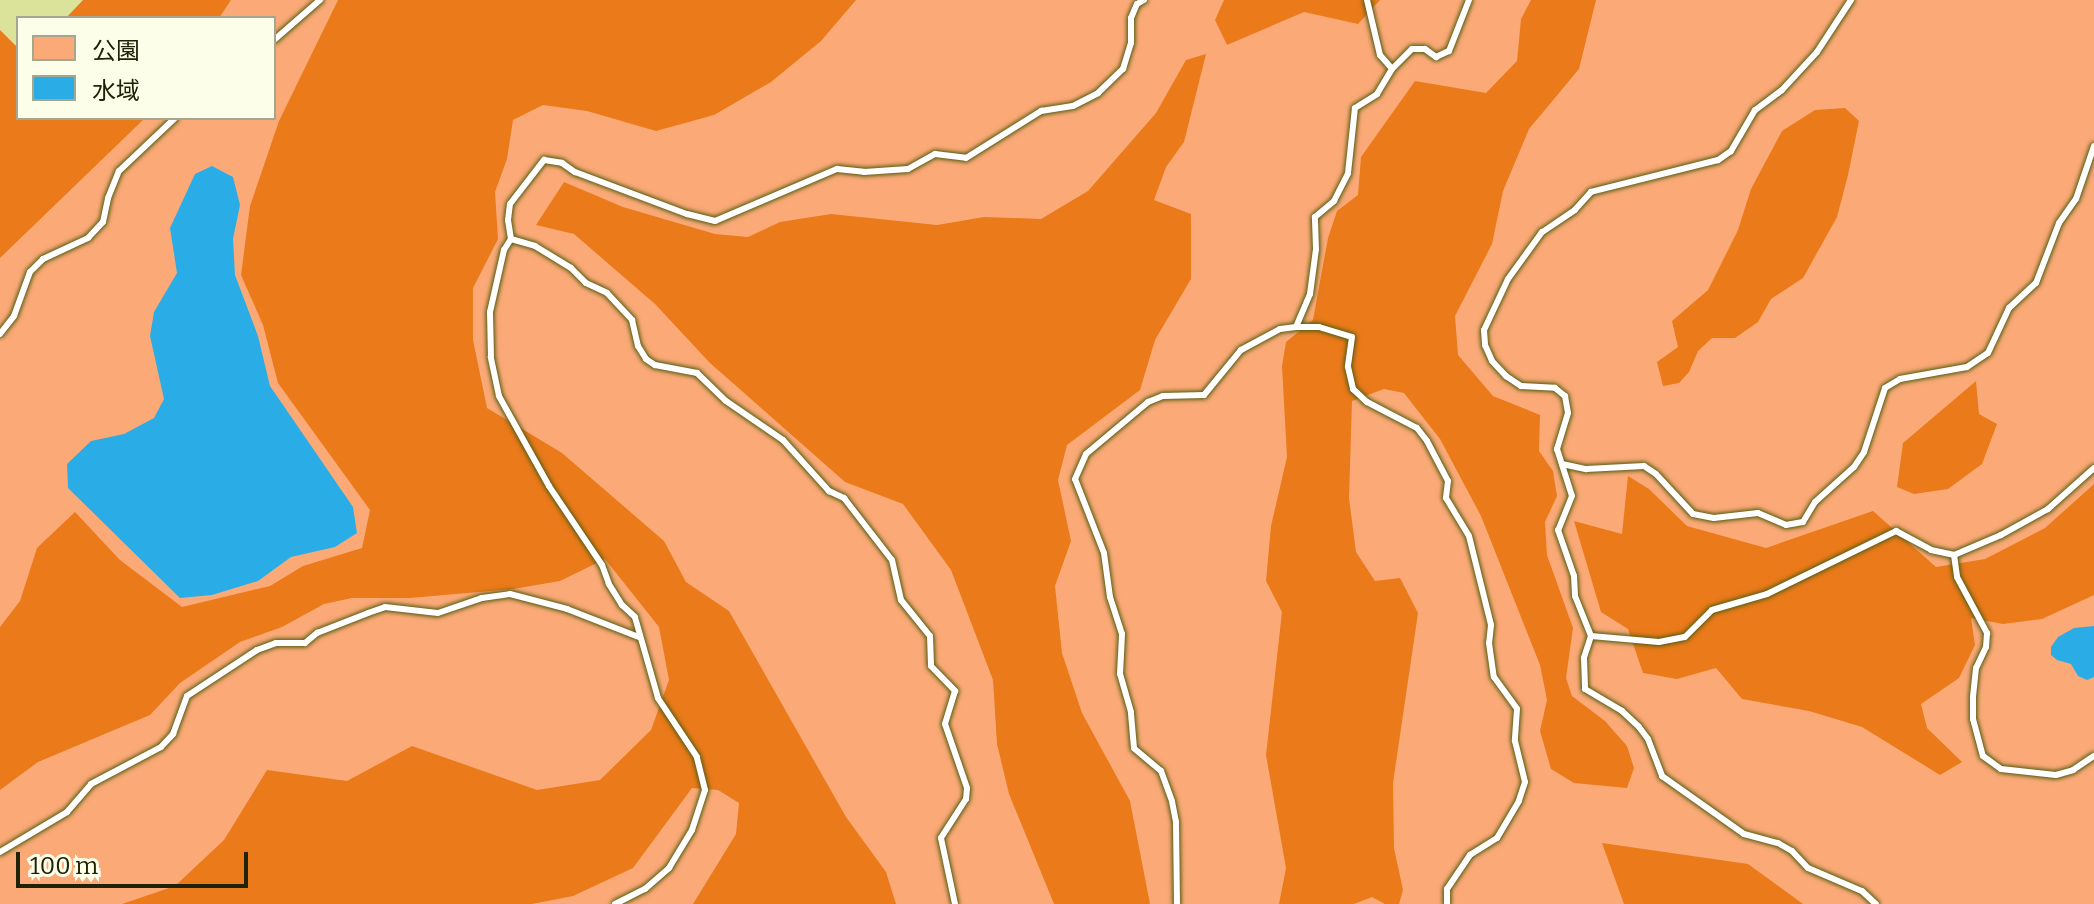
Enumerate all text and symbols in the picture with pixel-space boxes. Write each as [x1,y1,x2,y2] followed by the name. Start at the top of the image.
[16,16,276,120] legend
[92,37,140,65] text: 公園
[92,77,140,105] text: 水域
[20,836,252,886] scale bar
[30,852,98,880] text: 100 m

